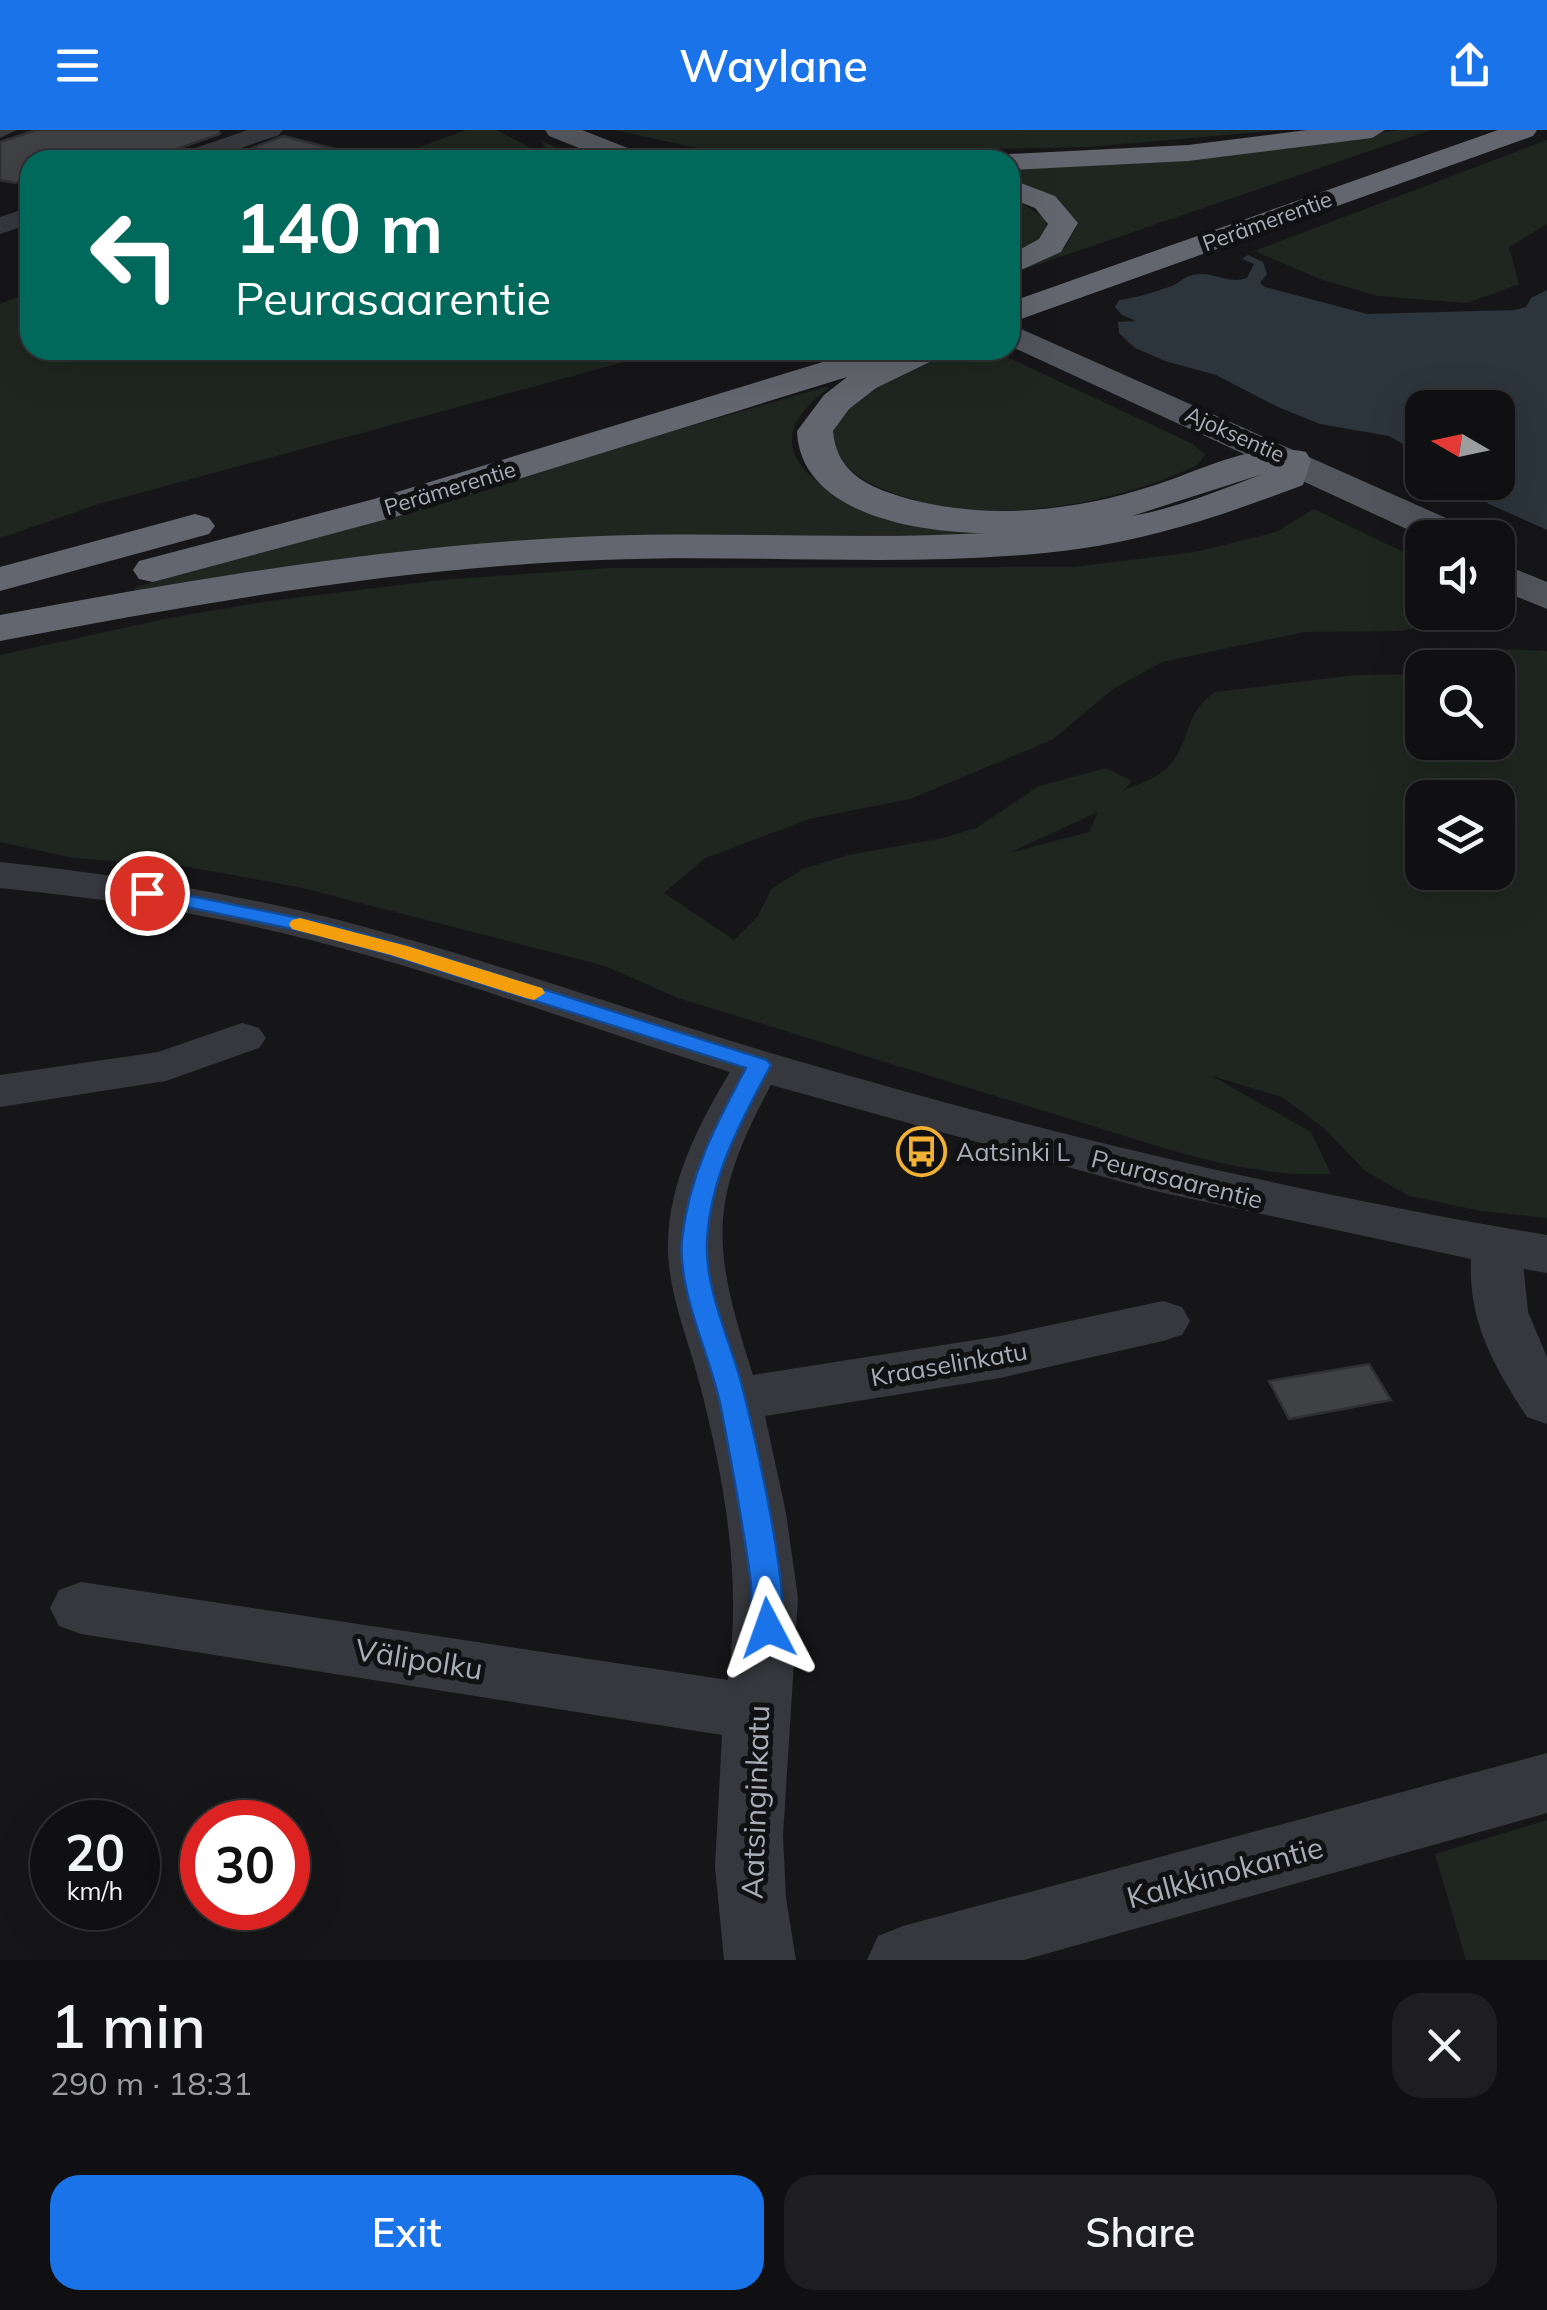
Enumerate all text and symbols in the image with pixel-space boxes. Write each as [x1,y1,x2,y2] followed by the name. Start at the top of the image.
[679,37,868,93] text: Waylane
[50,38,105,93] icon: menu
[1442,38,1497,93] icon: share
[235,183,443,271] text: 140 m
[1198,185,1336,257] street label: Perämerentie
[70,190,200,320] icon: left
[235,270,551,326] text: Peurasaarentie
[1405,390,1515,500] north arrow
[1405,390,1515,890] map controls
[1181,400,1289,468] street label: Ajoksentie
[381,455,519,521] street label: Perämerentie
[1405,520,1515,630] button: sound
[1405,650,1515,760] button: search
[1405,780,1515,890] button: layers
[105,851,190,936] pin
[120,866,175,921] icon: arrive
[895,1126,947,1178] bus stop icon: Aatsinki L
[956,1136,1070,1167] place label: Aatsinki L
[1088,1142,1266,1215] street label: Peurasaarentie
[868,1335,1030,1393] street label: Kraaselinkatu
[716,1576,820,1680] position arrow
[353,1630,485,1688] street label: Välipolku
[733,1704,777,1900] street label: Aatsinginkatu
[180,1800,310,1930] speed limit sign: 30
[65,1821,125,1884] text: 20
[1122,1828,1327,1916] street label: Kalkkinokantie
[67,1875,123,1906] text: km/h
[50,1988,206,2063] text: 1 min
[1392,1993,1497,2098] button: close
[50,2063,252,2103] text: 290 m · 18:31
[50,2175,764,2290] button: Exit
[784,2175,1497,2290] button: Share

